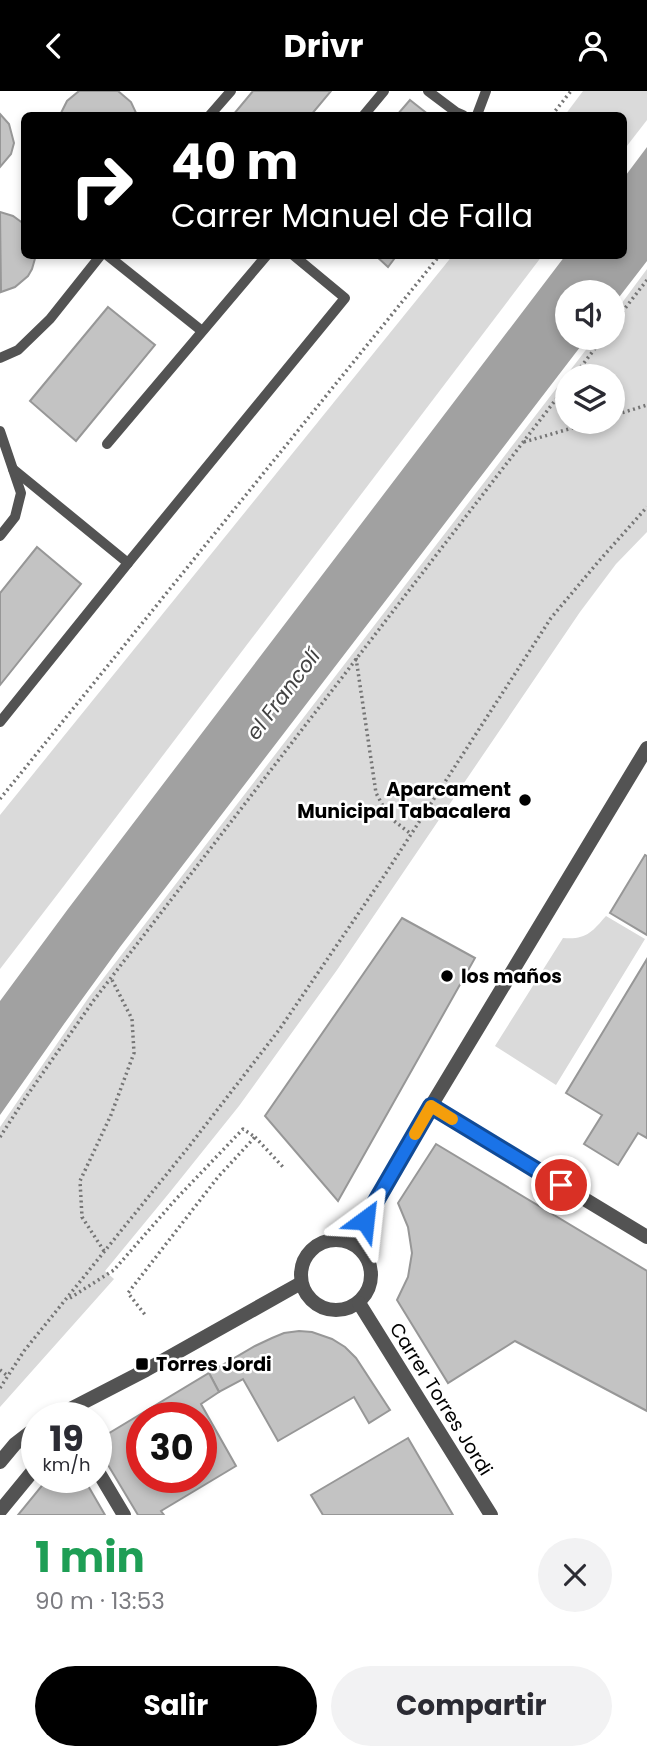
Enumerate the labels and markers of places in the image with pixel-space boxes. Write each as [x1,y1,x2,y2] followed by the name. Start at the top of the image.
[297,776,511,825] place label: Aparcament Municipal Tabacalera
[517,792,533,808] marker: Aparcament Municipal Tabacalera
[461,963,562,990] place label: los maños
[439,968,455,984] marker: los maños
[531,1155,591,1215] pin
[156,1351,272,1378] place label: Torres Jordi
[134,1356,150,1372] marker: Torres Jordi

